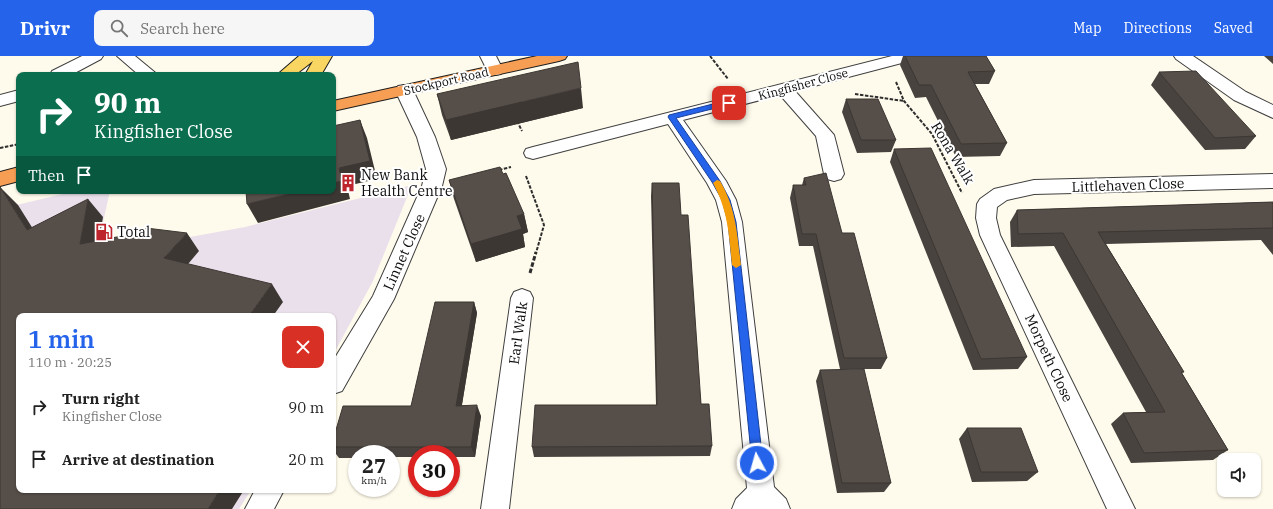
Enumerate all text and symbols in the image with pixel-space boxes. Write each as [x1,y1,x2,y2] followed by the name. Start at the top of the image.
[94,10,374,46] search box
[20,16,70,40] text: Drivr
[108,17,130,39] icon: search
[140,19,225,38] text: Search here
[1073,19,1102,37] text: Map
[1124,19,1192,37] text: Directions
[1214,19,1253,37] text: Saved
[402,64,490,98] street label: Stockport Road
[756,65,850,103] street label: Kingfisher Close
[94,84,161,121] text: 90 m
[712,86,746,120] pin
[28,88,80,140] icon: right
[718,92,740,114] icon: arrive
[927,119,979,188] street label: Rona Walk
[94,120,233,143] text: Kingfisher Close
[73,164,95,186] icon: arrive
[28,166,65,185] text: Then
[361,166,452,200] place label: New Bank Health Centre
[338,173,358,193] building icon: New Bank Health Centre
[1071,174,1185,196] street label: Littlehaven Close
[379,211,429,293] street label: Linnet Close
[94,222,114,242] fuel station icon: Total
[117,223,150,241] place label: Total
[505,300,531,365] street label: Earl Walk
[1021,311,1077,405] street label: Morpeth Close
[28,323,95,355] text: 1 min
[282,326,324,368] button: close
[28,354,112,371] text: 110 m · 20:25
[62,389,140,408] text: Turn right
[28,396,50,418] icon: right
[288,398,324,417] text: 90 m
[62,408,162,425] text: Kingfisher Close
[736,442,778,484] position arrow
[408,445,460,497] speed limit sign: 30
[28,448,50,470] icon: arrive
[62,450,214,469] text: Arrive at destination
[288,450,324,469] text: 20 m
[362,452,386,479] text: 27
[1217,453,1261,497] map controls
[1217,453,1261,497] button: sound
[361,474,387,487] text: km/h

